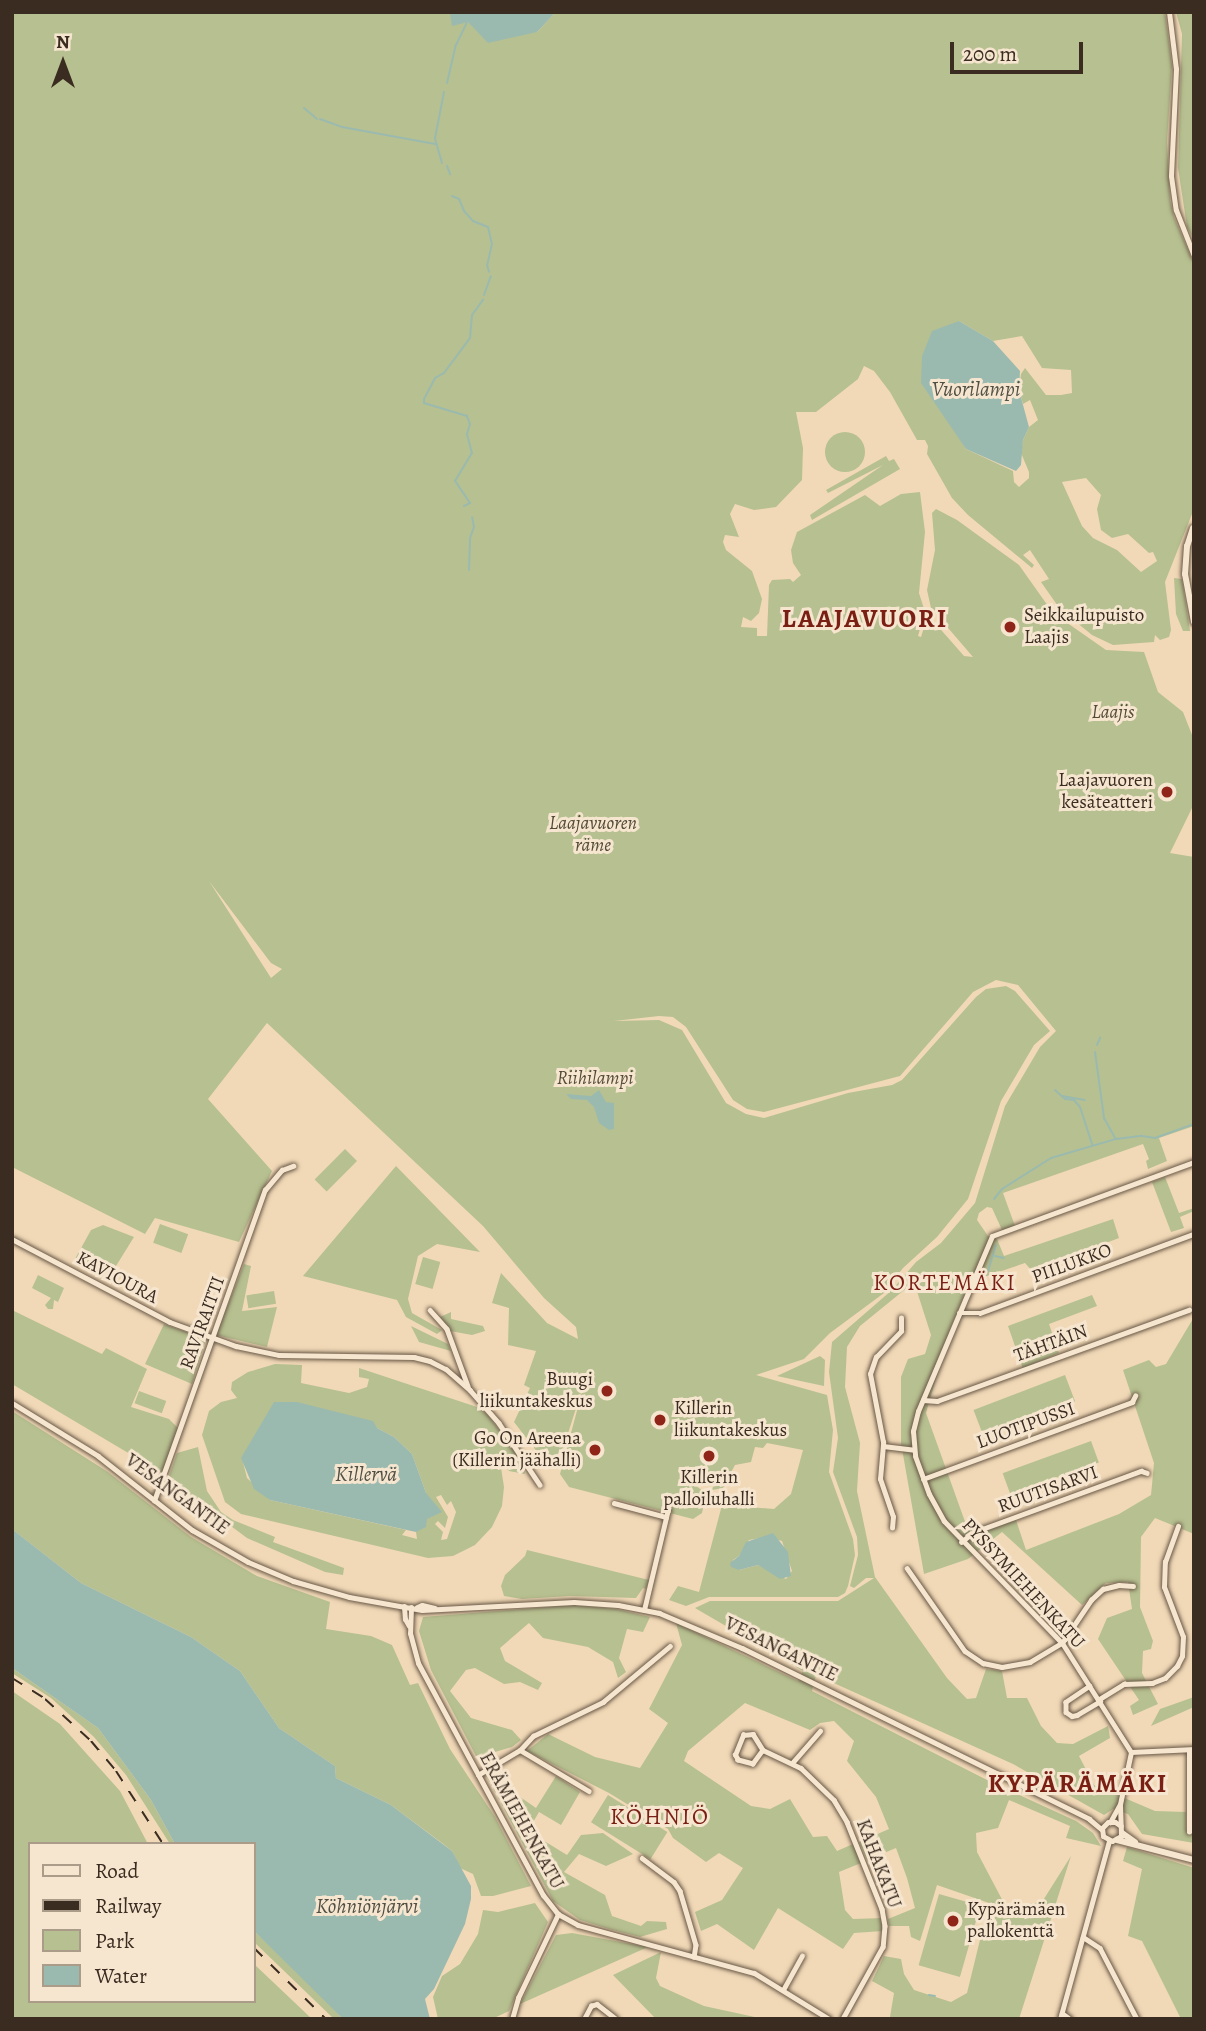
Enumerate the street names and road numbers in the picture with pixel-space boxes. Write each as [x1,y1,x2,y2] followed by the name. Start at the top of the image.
[1029,1239,1115,1289] street label: PIILUKKO
[72,1247,162,1309] street label: KAVIOURA
[176,1273,230,1373] street label: RAVIRAITTI
[1011,1320,1091,1368] street label: TÄHTÄIN
[974,1398,1078,1454] street label: LUOTIPUSSI
[120,1450,234,1540] street label: VESANGANTIE
[995,1461,1101,1519] street label: RUUTISARVI
[957,1514,1089,1654] street label: PYSSYMIEHENKATU
[721,1613,841,1687] street label: VESANGANTIE
[474,1749,568,1893] street label: ERÄMIEHENKATU
[851,1816,905,1912] street label: KAHAKATU

